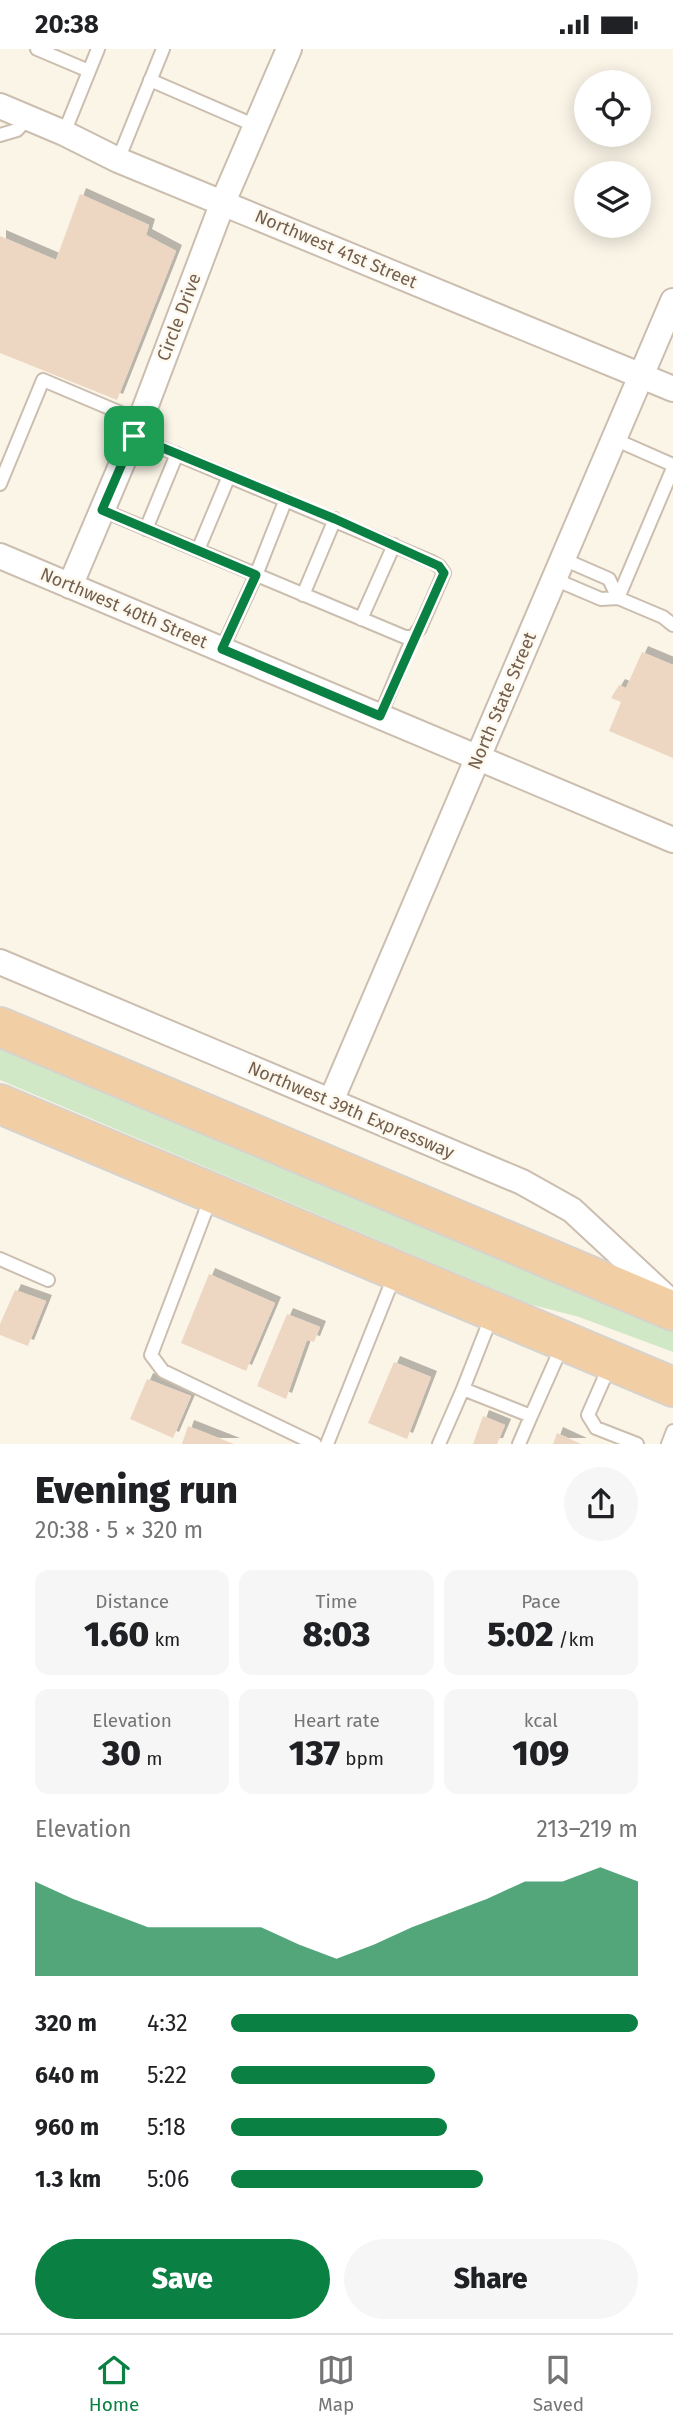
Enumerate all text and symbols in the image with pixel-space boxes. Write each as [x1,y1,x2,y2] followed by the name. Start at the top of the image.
[35,9,99,40] text: 20:38
[574,70,651,238] map controls
[574,70,651,147] button: locate
[574,161,651,238] button: layers
[252,205,421,293] street label: Northwest 41st Street
[152,270,206,364] street label: Circle Drive
[104,406,164,466] pin
[115,417,153,455] icon: arrive
[37,563,211,653] street label: Northwest 40th Street
[463,628,541,773] street label: North State Street
[244,1056,458,1164] street label: Northwest 39th Expressway
[35,1467,238,1513] text: Evening run
[564,1467,638,1541] button: share
[35,1516,203,1544] text: 20:38 · 5 × 320 m
[95,1590,169,1613] text: Distance
[316,1590,357,1613] text: Time
[521,1590,561,1613] text: Pace
[84,1613,149,1655] text: 1.60
[303,1613,370,1655] text: 8:03
[487,1613,553,1655] text: 5:02
[149,1628,180,1651] text: km
[553,1628,594,1651] text: /km
[92,1709,172,1732] text: Elevation
[293,1709,380,1732] text: Heart rate
[524,1709,558,1732] text: kcal
[102,1732,141,1774] text: 30
[289,1732,340,1774] text: 137
[512,1732,569,1774] text: 109
[141,1747,162,1770] text: m
[340,1747,384,1770] text: bpm
[35,1815,131,1843] text: Elevation
[537,1815,638,1843] text: 213–219 m
[35,2009,97,2037] text: 320 m
[147,2009,188,2037] text: 4:32
[35,2061,99,2089] text: 640 m
[147,2061,187,2089] text: 5:22
[35,2113,99,2141] text: 960 m
[147,2113,186,2141] text: 5:18
[35,2165,101,2193] text: 1.3 km
[147,2165,189,2193] text: 5:06
[35,2239,330,2319] button: Save
[344,2239,638,2319] button: Share
[89,2351,139,2416] tab: Home
[317,2351,355,2416] tab: Map
[533,2351,584,2416] tab: Saved

